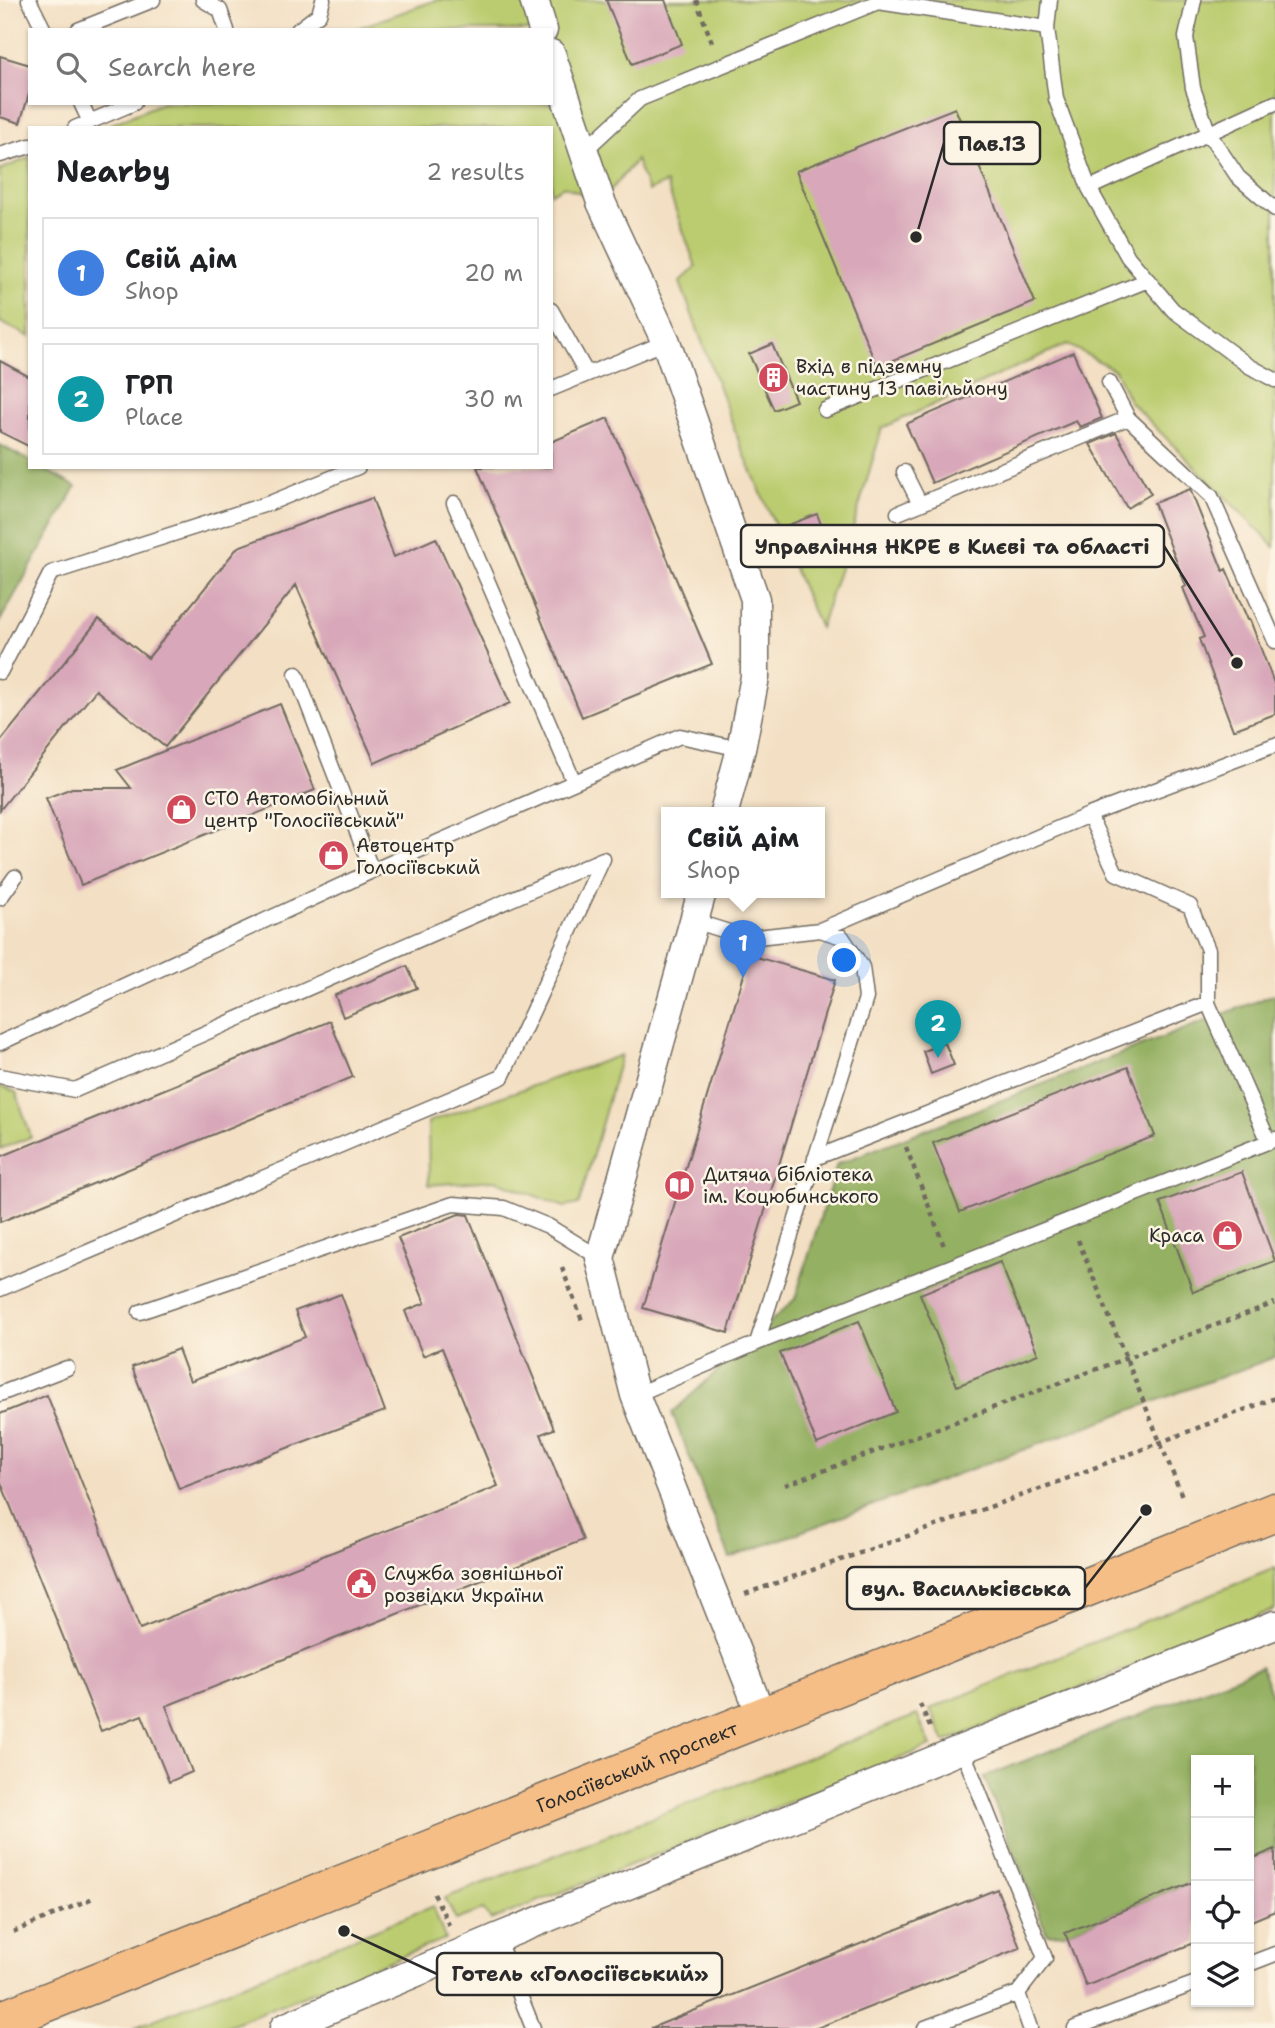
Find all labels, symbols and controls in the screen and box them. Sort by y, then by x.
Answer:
search box [28,28,553,105]
icon: search [52,48,90,86]
text: Search here [108,49,257,84]
callout: Пав.13 [944,122,1040,164]
text: Пав.13 [958,130,1026,158]
text: Nearby [56,151,171,192]
text: 2 results [426,157,525,187]
text: Свій дім [125,241,237,276]
text: 1 [76,258,86,288]
text: 20 m [464,258,523,288]
text: Shop [125,276,179,306]
place label: Вхід в підземну частину 13 павільйону [796,354,1008,401]
building icon: Вхід в підземну частину 13 павільйону [756,360,790,394]
text: ГРП [125,367,173,402]
text: 2 [73,384,89,414]
text: 30 m [464,384,523,414]
text: Place [125,402,184,432]
callout: Управління НКРЕ в Києві та області [741,525,1164,567]
text: Управління НКРЕ в Києві та області [754,533,1150,561]
place label: СТО Автомобільний центр "Голосіївський" [204,786,404,833]
shop icon: СТО Автомобільний центр "Голосіївський" [164,792,198,826]
popup [661,807,825,898]
text: Свій дім [687,820,799,855]
place label: Автоцентр Голосіївський [356,833,480,880]
shop icon: Автоцентр Голосіївський [316,839,350,873]
text: Shop [687,855,740,885]
pin: 1 [720,920,766,978]
your location [827,943,861,977]
pin: 2 [915,1000,961,1058]
place label: Дитяча бібліотека ім. Коцюбинського [703,1162,879,1209]
library icon: Дитяча бібліотека ім. Коцюбинського [663,1168,697,1202]
shop icon: Краса [1210,1218,1244,1252]
place label: Краса [1149,1223,1204,1248]
place label: Служба зовнішньої розвідки України [384,1561,563,1608]
public building icon: Служба зовнішньої розвідки України [344,1567,378,1601]
callout: вул. Васильківська [847,1567,1085,1609]
text: вул. Васильківська [861,1575,1071,1603]
street label: Голосіївський проспект [533,1716,742,1818]
map controls [1191,1755,1254,2007]
button: + [1191,1755,1254,1818]
button: − [1191,1818,1254,1881]
button: locate [1191,1881,1254,1944]
button: layers [1191,1944,1254,2007]
callout: Готель «Голосіївський» [437,1953,722,1995]
text: Готель «Голосіївський» [452,1960,708,1988]

